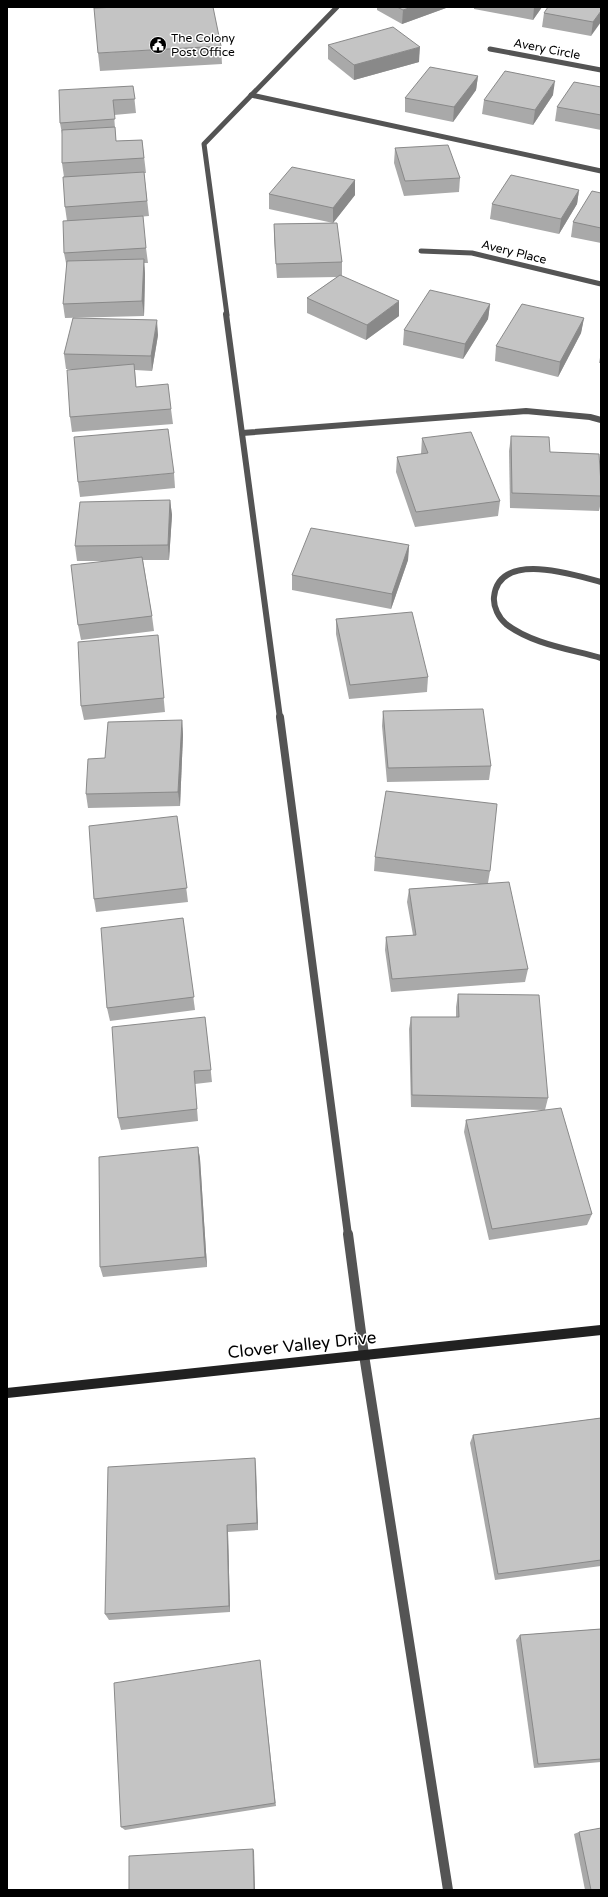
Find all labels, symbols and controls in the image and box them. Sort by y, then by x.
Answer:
place label: The Colony Post Office [171,31,235,59]
public building icon: The Colony Post Office [148,35,168,55]
street label: Avery Circle [512,36,582,62]
street label: Avery Place [480,237,548,267]
street label: Clover Valley Drive [227,1327,377,1363]

